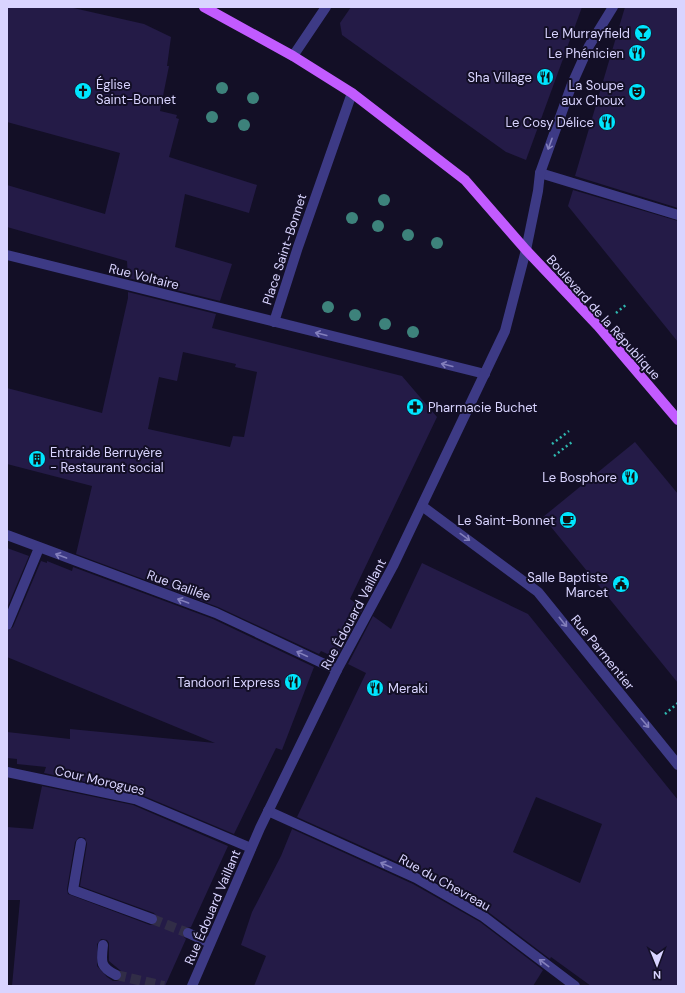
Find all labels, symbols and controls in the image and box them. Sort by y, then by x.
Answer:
bar icon: Le Murrayfield [633,23,653,43]
place label: Le Murrayfield [545,25,630,42]
restaurant icon: Le Phénicien [627,43,647,63]
place label: Le Phénicien [548,45,624,62]
restaurant icon: Sha Village [535,67,555,87]
place label: Sha Village [467,69,532,86]
place label: Église Saint-Bonnet [96,75,176,108]
place label: La Soupe aux Choux [561,77,625,109]
church icon: Église Saint-Bonnet [73,81,93,101]
theatre icon: La Soupe aux Choux [627,82,647,102]
restaurant icon: Le Cosy Délice [597,112,617,132]
place label: Le Cosy Délice [505,114,594,131]
one-way arrow [546,137,553,150]
street label: Place Saint-Bonnet [258,191,310,307]
street label: Boulevard de la République [543,251,664,383]
street label: Rue Voltaire [107,260,181,293]
one-way arrow [315,329,328,337]
one-way arrow [441,361,454,368]
pharmacy icon: Pharmacie Buchet [405,397,425,417]
place label: Pharmacie Buchet [428,399,537,416]
place label: Entraide Berruyère - Restaurant social [50,444,164,476]
building icon: Entraide Berruyère - Restaurant social [27,449,47,469]
restaurant icon: Le Bosphore [620,467,640,487]
place label: Le Bosphore [542,469,617,486]
cafe icon: Le Saint-Bonnet [558,510,578,530]
place label: Le Saint-Bonnet [458,512,555,529]
one-way arrow [460,533,471,541]
one-way arrow [55,551,67,559]
street label: Rue Édouard Vaillant [316,555,390,673]
street label: Rue Galilée [145,566,213,605]
place label: Salle Baptiste Marcet [527,569,608,601]
public building icon: Salle Baptiste Marcet [611,574,631,594]
one-way arrow [177,596,189,604]
street label: Rue Parmentier [567,611,638,694]
one-way arrow [558,617,567,628]
one-way arrow [296,650,308,657]
restaurant icon: Tandoori Express [283,672,303,692]
place label: Tandoori Express [177,674,280,691]
restaurant icon: Meraki [365,678,385,698]
place label: Meraki [388,680,428,697]
one-way arrow [640,718,649,728]
street label: Cour Morogues [53,762,147,799]
street label: Rue Édouard Vaillant [180,847,244,967]
street label: Rue du Chevreau [396,850,494,915]
one-way arrow [381,861,393,868]
north arrow [637,945,677,985]
one-way arrow [538,959,549,967]
text: N [653,968,661,982]

